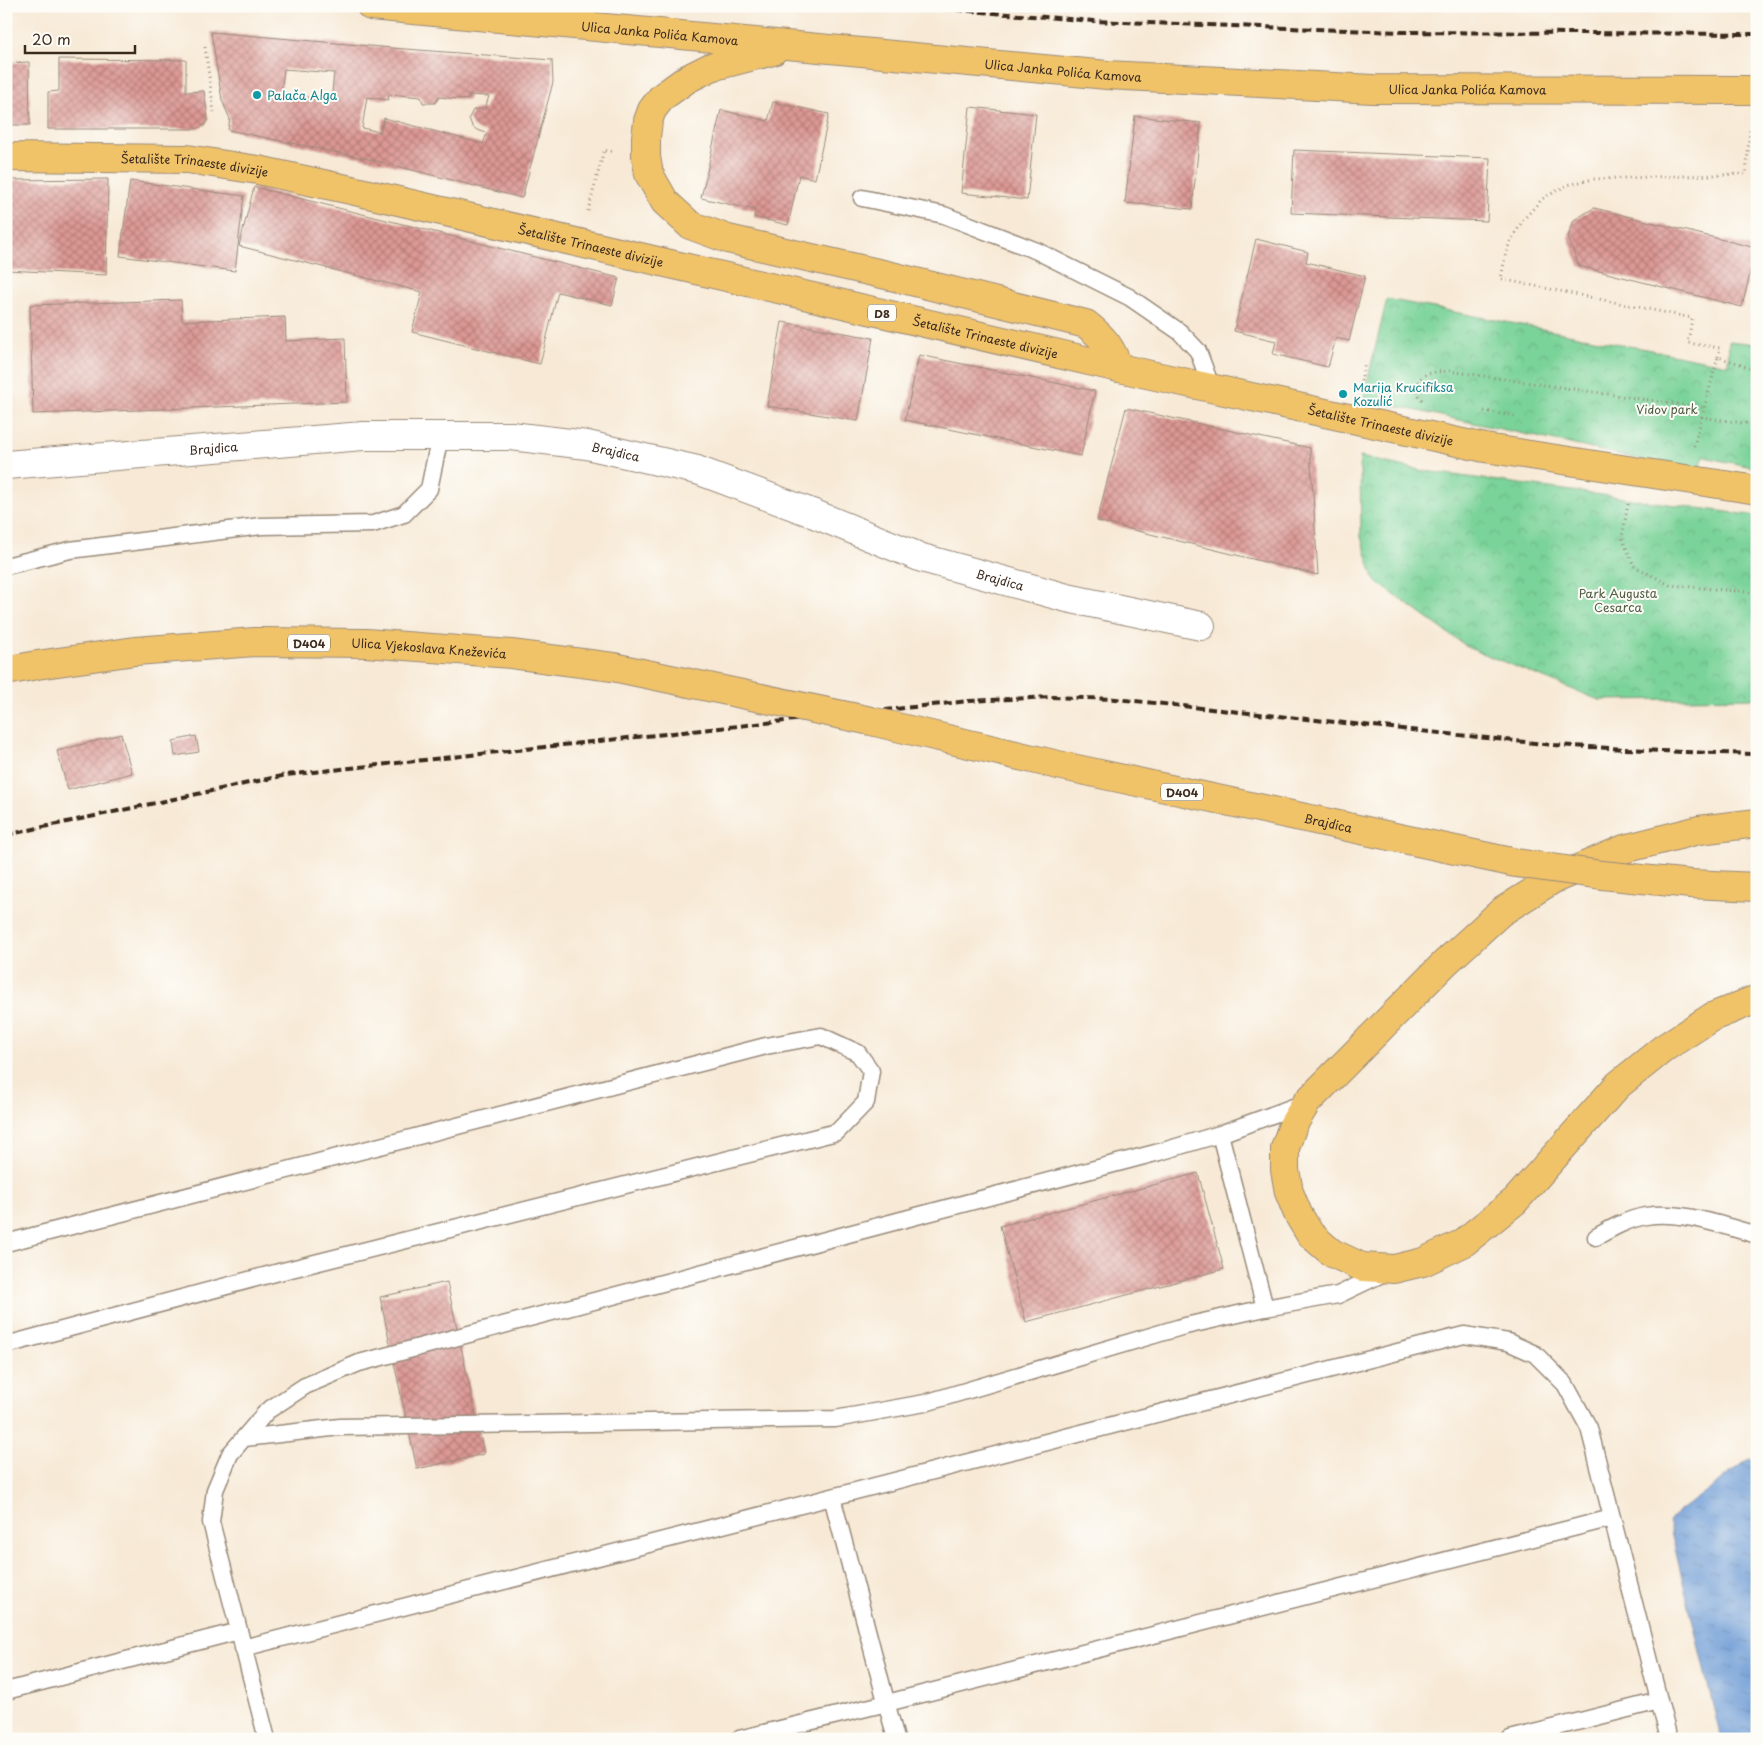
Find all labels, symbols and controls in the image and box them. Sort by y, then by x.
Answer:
street label: Ulica Janka Polića Kamova [580,17,740,49]
scale bar [25,22,135,54]
text: 20 m [32,27,71,50]
street label: Ulica Janka Polića Kamova [984,55,1143,86]
street label: Ulica Janka Polića Kamova [1388,80,1547,98]
place label: Palača Alga [267,86,338,104]
marker: Palača Alga [251,89,263,101]
street label: Šetalište Trinaeste divizije [120,149,270,181]
street label: Šetalište Trinaeste divizije [516,220,665,271]
road number: D8 [868,304,896,322]
street label: Šetalište Trinaeste divizije [911,311,1060,363]
place label: Marija Krucifiksa Kozulić [1353,378,1454,410]
marker: Marija Krucifiksa Kozulić [1337,388,1349,400]
street label: Šetalište Trinaeste divizije [1306,400,1455,450]
park label: Vidov park [1636,400,1698,418]
street label: Brajdica [188,437,239,459]
street label: Brajdica [590,437,642,466]
street label: Brajdica [974,564,1026,595]
park label: Park Augusta Cesarca [1579,584,1658,616]
road number: D404 [288,634,330,651]
street label: Ulica Vjekoslava Kneževića [351,634,508,663]
road number: D404 [1161,784,1203,800]
street label: Brajdica [1302,809,1354,837]

